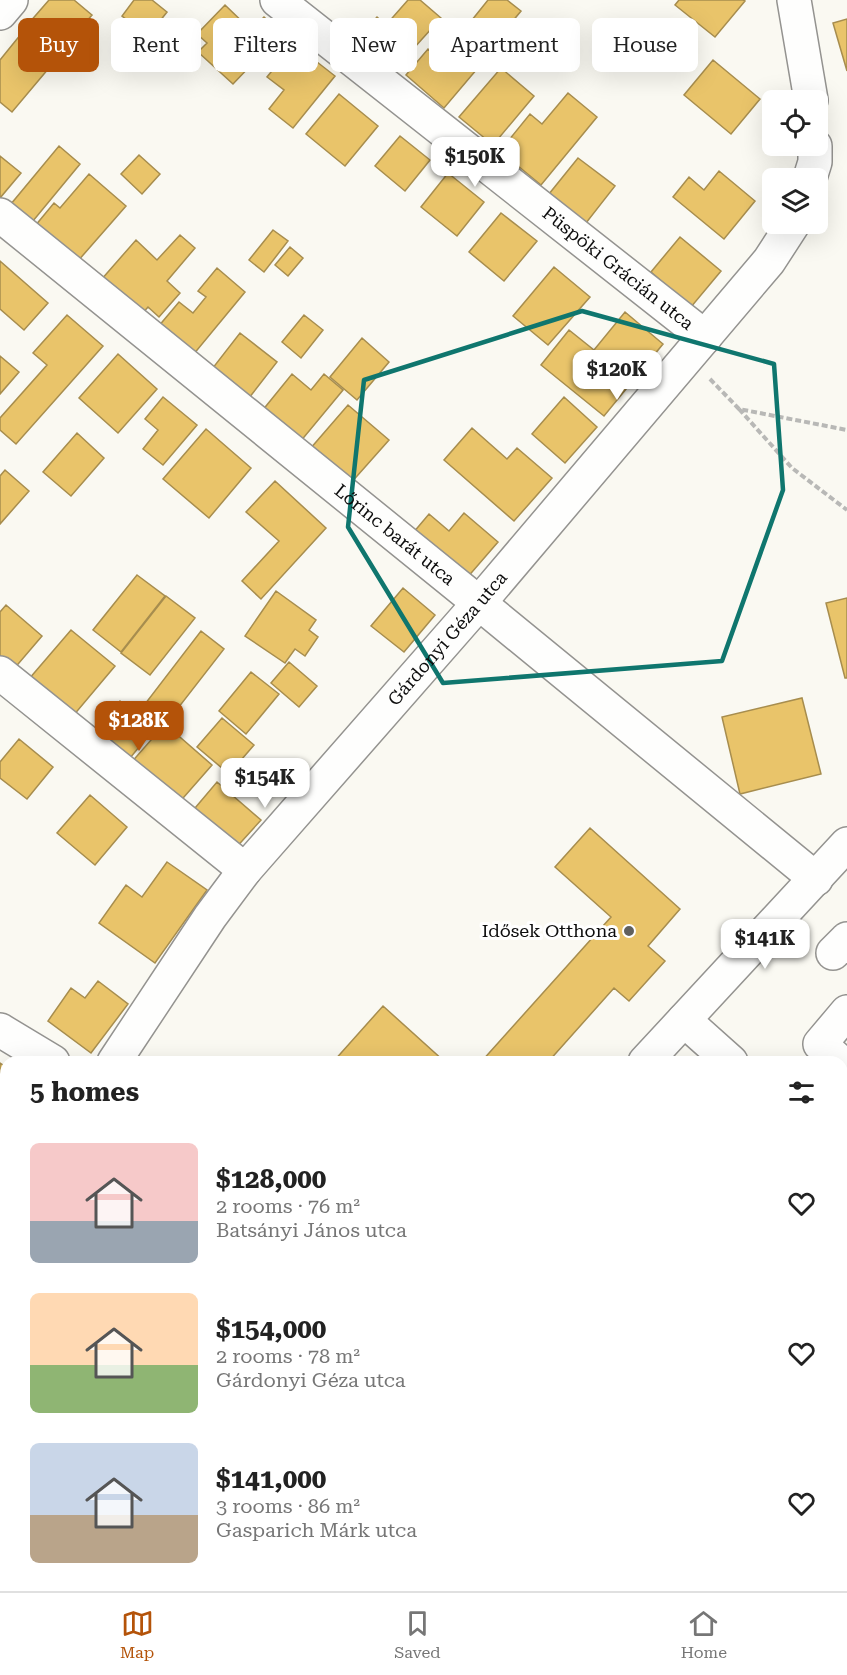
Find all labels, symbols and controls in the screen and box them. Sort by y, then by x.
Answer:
chip: Buy [18,18,99,72]
chip: Rent [111,18,201,72]
chip: Filters [213,18,318,72]
chip: New [330,18,417,72]
chip: Apartment [429,18,580,72]
chip: House [592,18,698,72]
map controls [762,90,828,234]
button: locate [762,90,828,156]
pin: $150K [433,137,517,188]
text: $150K [445,144,505,168]
button: layers [762,168,828,234]
street label: Püspöki Grácián utca [539,202,698,334]
pin: $120K [575,350,659,401]
text: $120K [587,357,647,381]
street label: Lőrinc barát utca [331,479,460,589]
street label: Gárdonyi Géza utca [383,567,511,710]
pin: $128K [97,701,181,752]
text: $128K [109,708,169,732]
pin: $154K [223,758,307,809]
text: $154K [235,765,295,789]
pin: $141K [723,919,807,970]
place label: Idősek Otthona [482,920,617,941]
marker: Idősek Otthona [622,924,636,938]
text: $141K [735,926,795,950]
icon: filters [785,1076,818,1109]
text: 5 homes [30,1077,139,1107]
text: $128,000 [216,1164,326,1194]
icon: home [78,1167,150,1239]
icon: heart [785,1187,818,1220]
text: 2 rooms · 76 m² [216,1194,360,1218]
text: Batsányi János utca [216,1218,407,1242]
text: $154,000 [216,1314,326,1344]
icon: home [78,1317,150,1389]
icon: heart [785,1337,818,1370]
text: 2 rooms · 78 m² [216,1344,360,1368]
text: Gárdonyi Géza utca [216,1368,406,1392]
text: $141,000 [216,1464,326,1494]
icon: home [78,1467,150,1539]
icon: heart [785,1487,818,1520]
text: 3 rooms · 86 m² [216,1494,360,1518]
text: Gasparich Márk utca [216,1518,417,1542]
tab: Map [120,1607,154,1662]
tab: Saved [394,1607,441,1662]
tab: Home [681,1607,727,1662]

